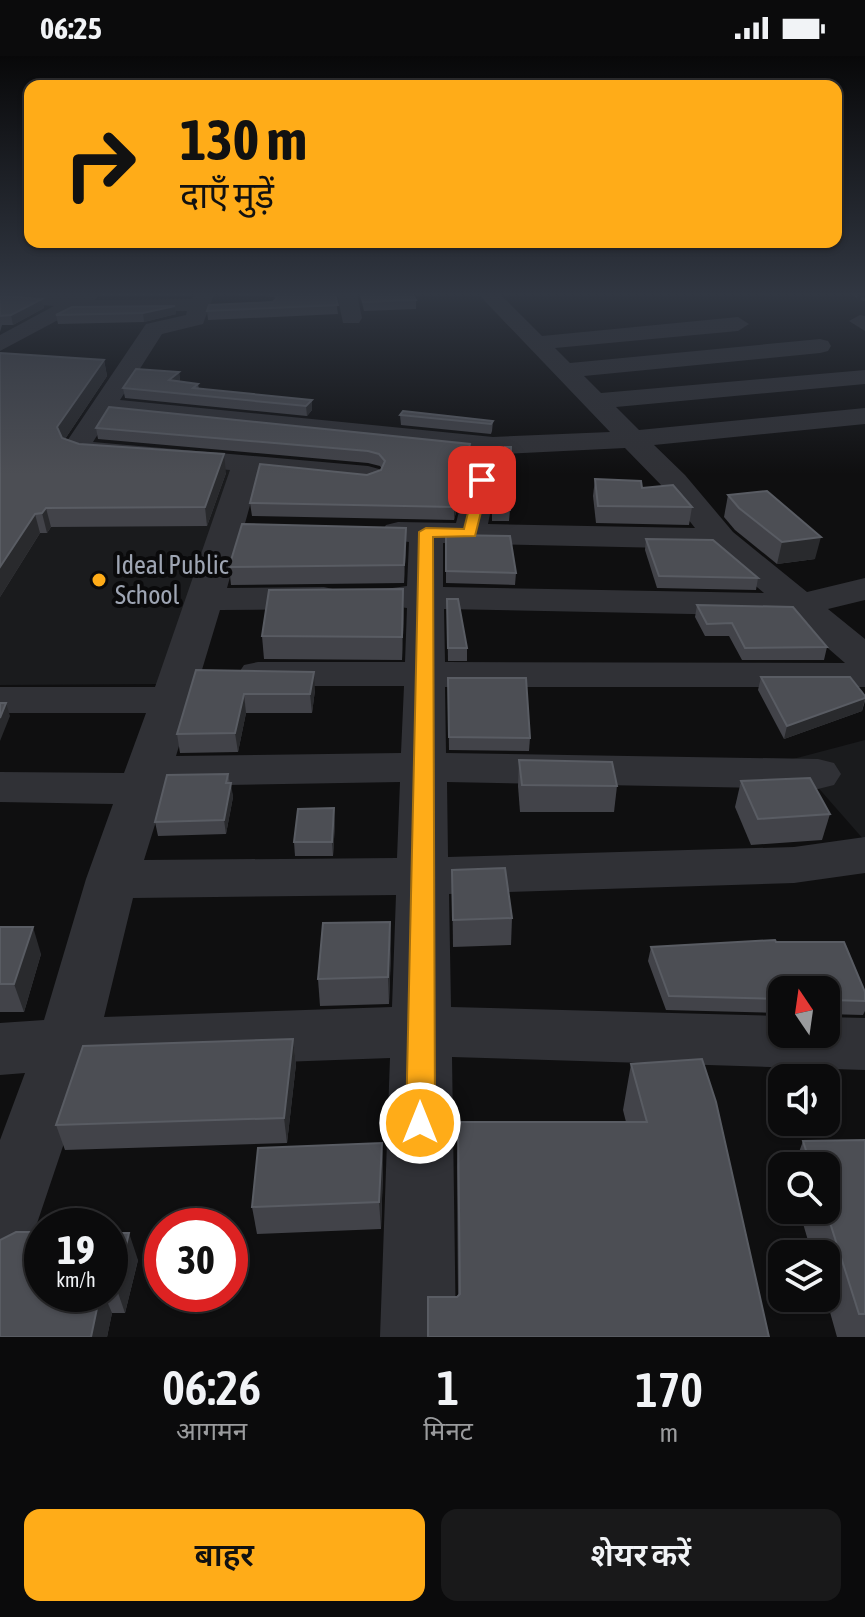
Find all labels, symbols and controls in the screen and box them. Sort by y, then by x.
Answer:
text: 06:25 [40,11,102,45]
text: 130 m [180,108,307,172]
icon: right [48,112,152,216]
text: दाएँ मुड़ें [180,174,274,216]
pin [448,446,516,514]
icon: arrive [460,458,504,502]
place label: Ideal Public School [115,550,229,610]
marker: Ideal Public School [90,571,108,589]
north arrow [768,976,840,1048]
map controls [768,976,840,1312]
button: sound [768,1064,840,1136]
position arrow [378,1081,462,1165]
button: search [768,1152,840,1224]
speed limit sign: 30 [144,1208,248,1312]
text: 19 [57,1227,95,1272]
button: layers [768,1240,840,1312]
text: km/h [56,1268,96,1291]
text: 06:26 [162,1360,261,1415]
text: 1 [437,1360,459,1415]
text: 170 [635,1362,703,1417]
text: आगमन [176,1416,247,1446]
text: मिनट [423,1416,473,1446]
text: m [660,1418,678,1448]
button: बाहर [24,1509,425,1601]
button: शेयर करें [441,1509,841,1601]

